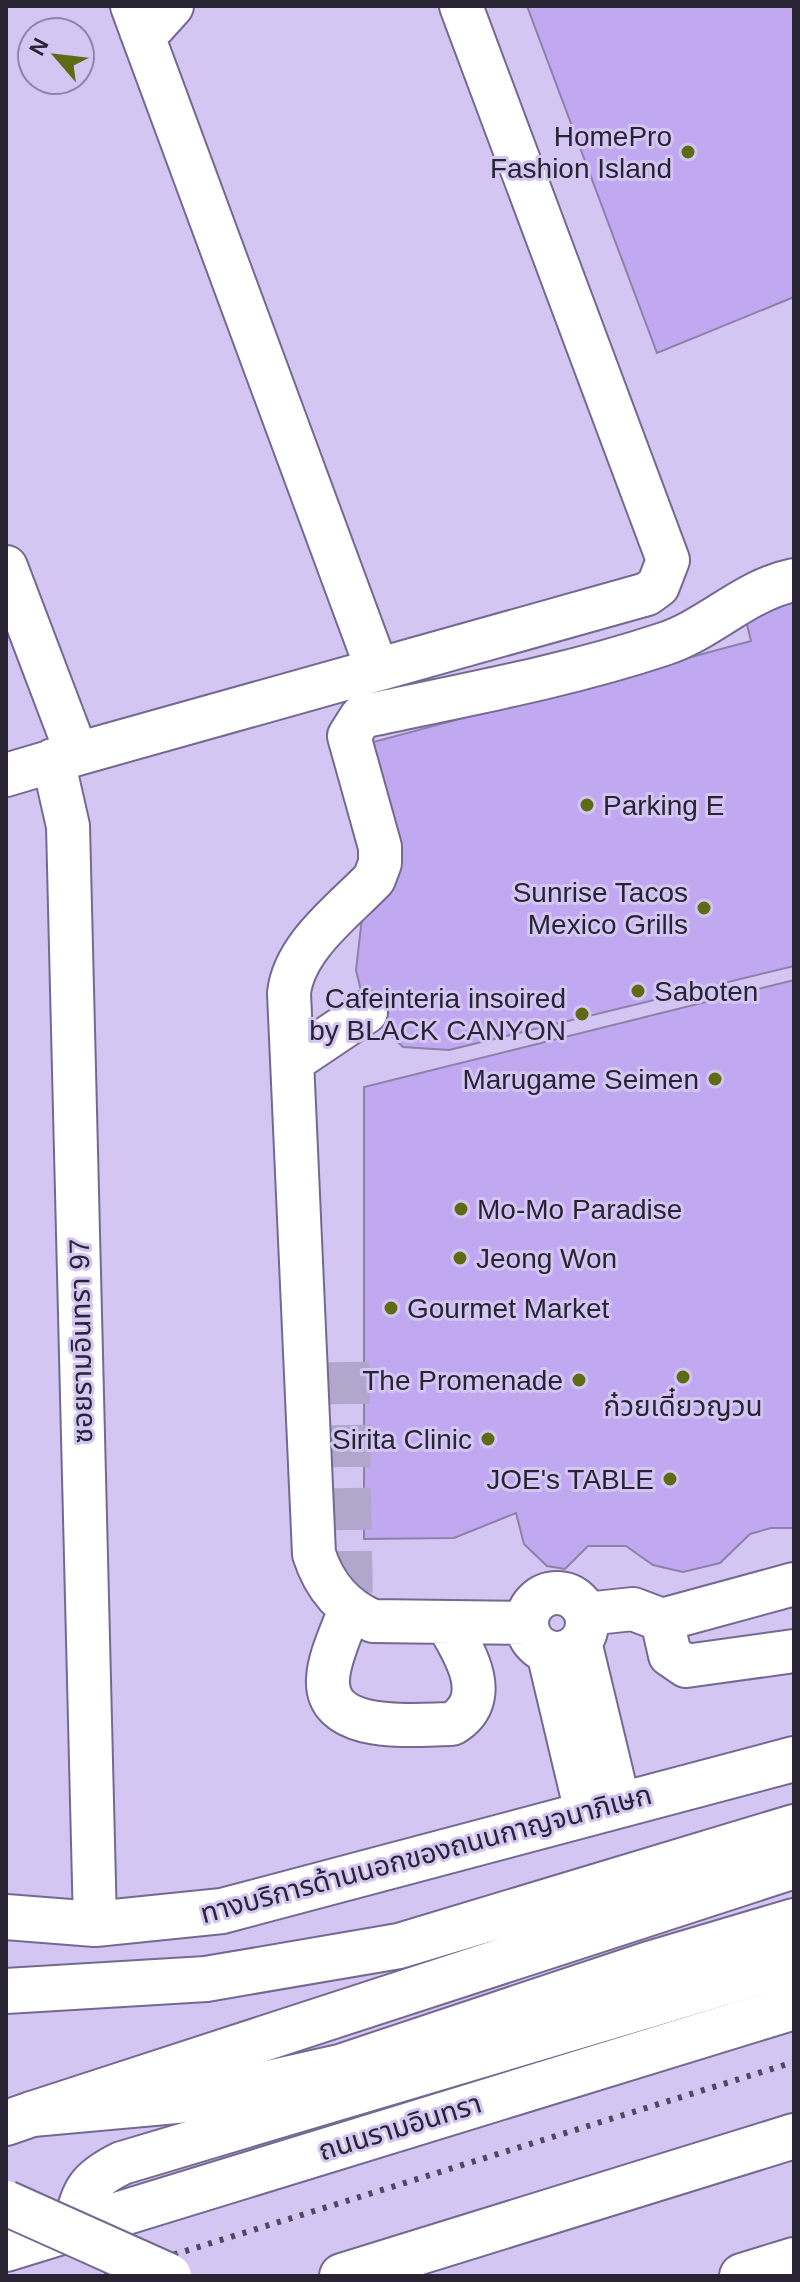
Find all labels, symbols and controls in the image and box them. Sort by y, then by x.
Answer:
north arrow [16,16,96,96]
text: N [24,34,54,60]
place label: HomePro Fashion Island [490,121,672,184]
marker: HomePro Fashion Island [679,143,697,161]
place label: Parking E [603,790,724,821]
marker: Parking E [578,796,596,814]
place label: Sunrise Tacos Mexico Grills [513,877,688,940]
marker: Sunrise Tacos Mexico Grills [695,899,713,917]
place label: Saboten [654,976,758,1007]
marker: Saboten [629,982,647,1000]
place label: Cafeinteria insoired by BLACK CANYON [309,983,566,1046]
marker: Cafeinteria insoired by BLACK CANYON [573,1005,591,1023]
place label: Marugame Seimen [462,1064,699,1095]
marker: Marugame Seimen [706,1070,724,1088]
place label: Mo-Mo Paradise [477,1194,682,1225]
marker: Mo-Mo Paradise [452,1200,470,1218]
street label: ซอยรามอินทรา 97 [64,1238,98,1444]
place label: Jeong Won [476,1243,617,1274]
marker: Jeong Won [451,1249,469,1267]
place label: Gourmet Market [407,1293,609,1324]
marker: Gourmet Market [382,1299,400,1317]
place label: The Promenade [362,1365,563,1396]
marker: ก๋วยเดี๋ยวญวน [674,1368,692,1386]
marker: The Promenade [570,1371,588,1389]
place label: ก๋วยเดี๋ยวญวน [603,1387,763,1422]
place label: Sirita Clinic [332,1424,472,1455]
marker: Sirita Clinic [479,1430,497,1448]
place label: JOE's TABLE [486,1464,654,1495]
marker: JOE's TABLE [661,1470,679,1488]
street label: ทางบริการด้านนอกของถนนกาญจนาภิเษก [197,1779,655,1929]
street label: ถนนรามอินทรา [315,2088,485,2166]

